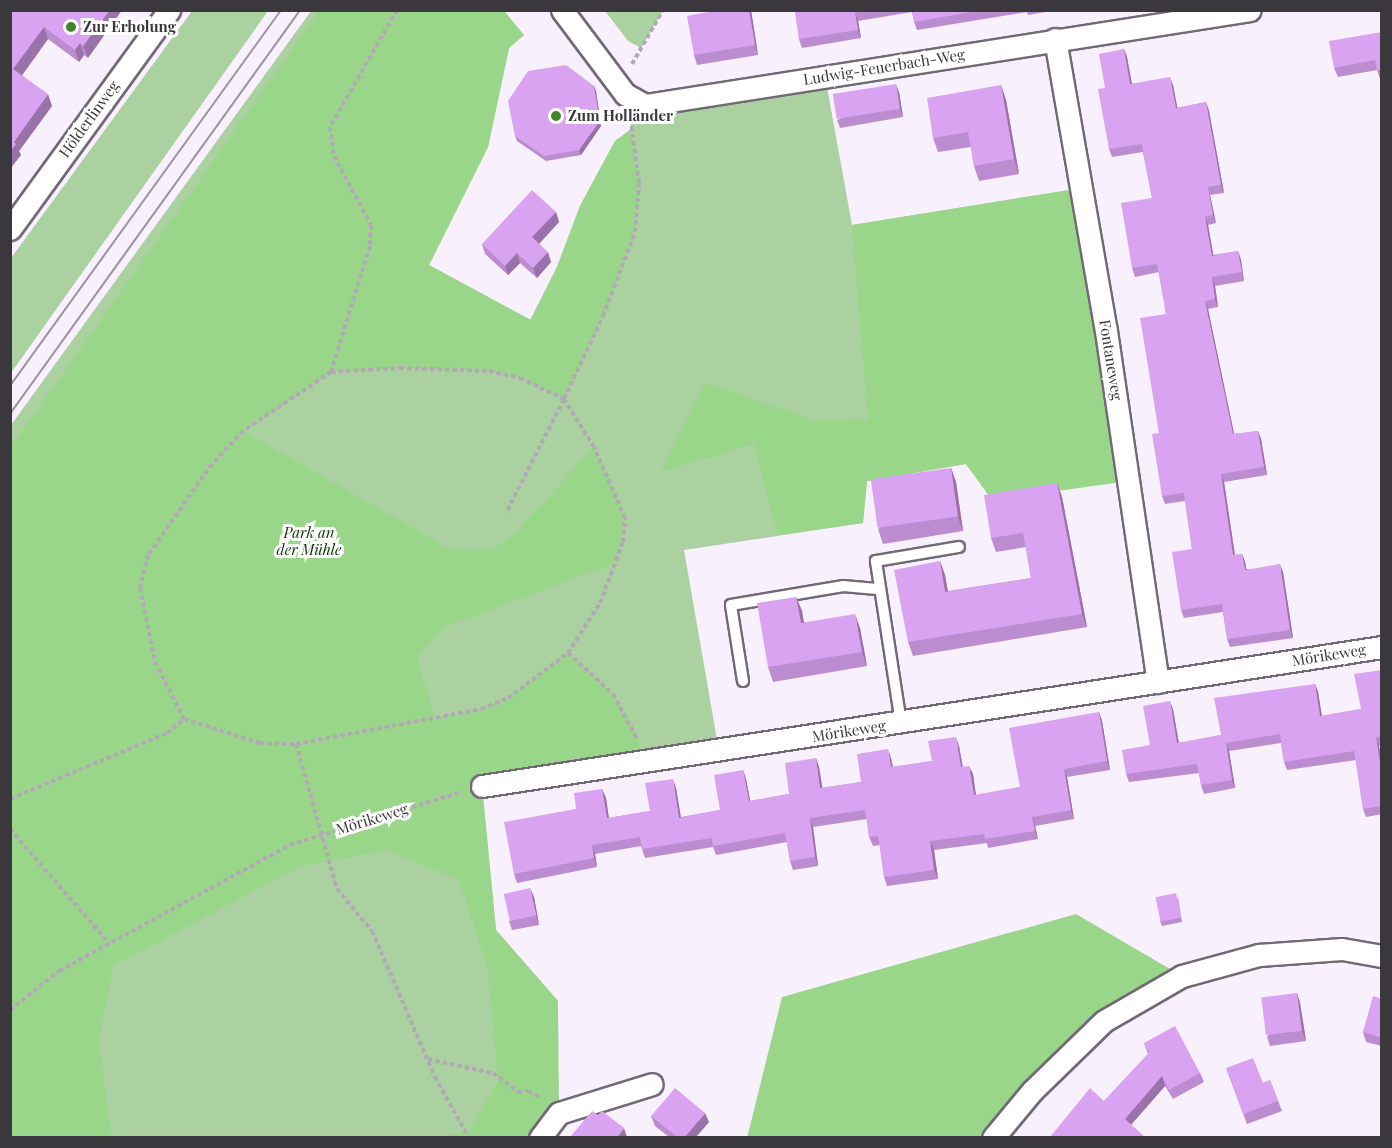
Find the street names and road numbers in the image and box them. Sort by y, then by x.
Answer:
street label: Ludwig-Feuerbach-Weg [802,45,966,89]
street label: Hölderlinweg [55,77,123,161]
street label: Fontaneweg [1096,318,1126,402]
street label: Mörikeweg [1291,640,1367,670]
street label: Mörikeweg [811,716,887,746]
street label: Mörikeweg [334,800,410,838]

